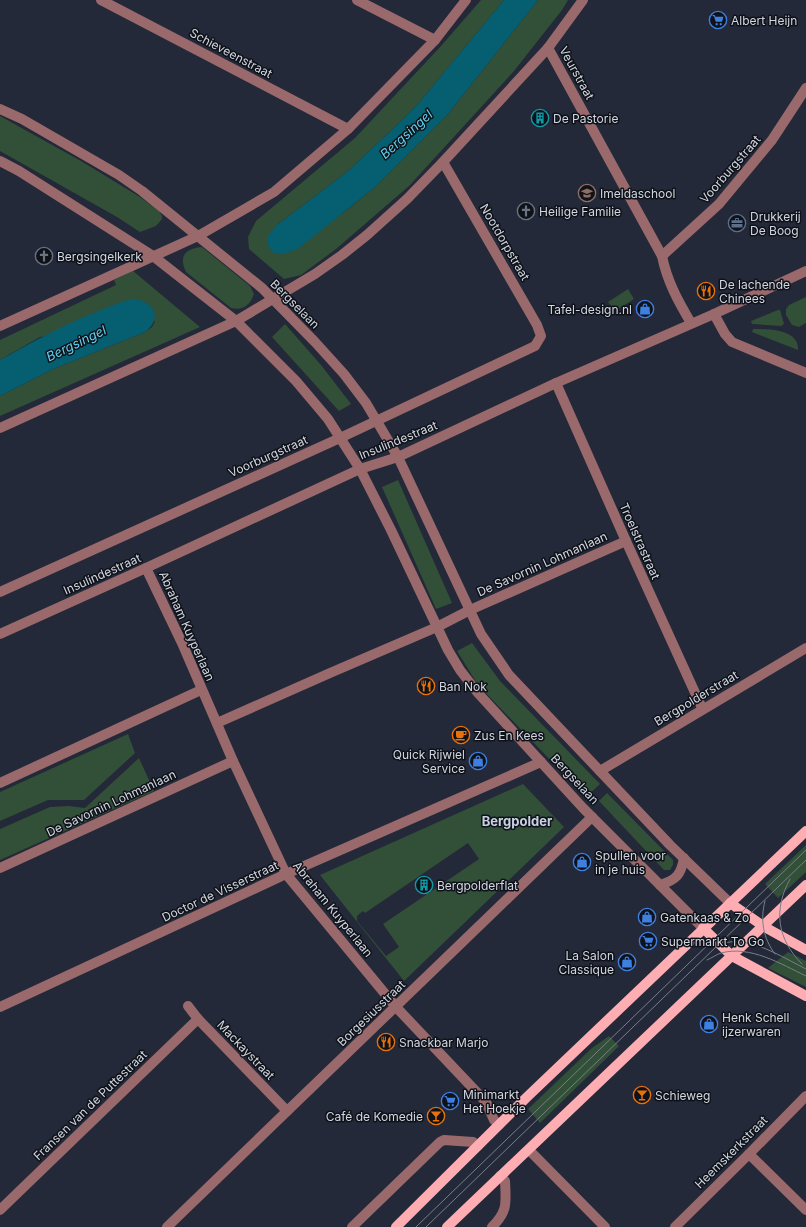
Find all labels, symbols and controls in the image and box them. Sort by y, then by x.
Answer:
supermarket icon: Albert Heijn [708,10,728,30]
place label: Albert Heijn [731,13,797,28]
street label: Schieveenstraat [187,25,275,81]
street label: Veurstraat [556,44,598,102]
water label: Bergsingel [377,106,436,162]
building icon: De Pastorie [530,108,550,128]
place label: De Pastorie [553,111,618,126]
street label: Voorburgstraat [696,132,764,206]
school or university icon: Imeldaschool [577,183,597,203]
place label: Imeldaschool [600,186,675,201]
street label: Nootdorpstraat [477,201,533,283]
church icon: Heilige Familie [516,201,536,221]
place label: Heilige Familie [539,204,621,219]
place label: Drukkerij De Boog [750,209,801,238]
office icon: Drukkerij De Boog [727,213,747,233]
church icon: Bergsingelkerk [34,246,54,266]
place label: Bergsingelkerk [57,249,142,264]
street label: Bergselaan [267,276,323,332]
place label: De lachende Chinees [719,277,790,306]
restaurant icon: De lachende Chinees [696,281,716,301]
shop icon: Tafel-design.nl [635,299,655,319]
place label: Tafel-design.nl [547,302,632,317]
water label: Bergsingel [43,321,109,364]
street label: Insulindestraat [357,417,439,463]
street label: Voorburgstraat [226,432,310,480]
street label: Troelstrastraat [616,500,664,582]
street label: De Savornin Lohmanlaan [475,528,609,600]
street label: Insulindestraat [61,550,143,598]
street label: Abraham Kuyperlaan [156,569,218,683]
street label: Bergpolderstraat [651,667,741,729]
restaurant icon: Ban Nok [416,676,436,696]
place label: Ban Nok [439,679,487,694]
cafe icon: Zus En Kees [451,725,471,745]
place label: Zus En Kees [474,728,544,743]
place label: Quick Rijwiel Service [393,747,465,776]
shop icon: Quick Rijwiel Service [468,751,488,771]
street label: Bergselaan [548,751,602,807]
street label: De Savornin Lohmanlaan [44,766,178,840]
district label: Bergpolder [482,813,553,829]
place label: Spullen voor in je huis [595,848,666,877]
shop icon: Spullen voor in je huis [572,852,592,872]
street label: Doctor de Visserstraat [159,857,281,925]
street label: Abraham Kuyperlaan [290,858,376,960]
building icon: Bergpolderflat [414,875,434,895]
place label: Bergpolderflat [437,878,518,893]
shop icon: Gatenkaas & Zo [637,907,657,927]
place label: Gatenkaas & Zo [660,910,749,925]
supermarket icon: Supermarkt To Go [638,931,658,951]
place label: Supermarkt To Go [661,934,764,949]
place label: La Salon Classique [559,948,614,977]
shop icon: La Salon Classique [617,952,637,972]
street label: Borgesiusstraat [334,977,408,1049]
place label: Henk Schell ijzerwaren [722,1010,789,1039]
shop icon: Henk Schell ijzerwaren [699,1014,719,1034]
street label: Mackaystraat [214,1017,278,1083]
restaurant icon: Snackbar Marjo [376,1032,396,1052]
place label: Snackbar Marjo [399,1035,488,1050]
street label: Fransen van de Puttestraat [30,1047,150,1163]
bar icon: Schieweg [632,1085,652,1105]
place label: Minimarkt Het Hoekje [463,1087,526,1116]
place label: Schieweg [655,1088,710,1103]
supermarket icon: Minimarkt Het Hoekje [440,1091,460,1111]
bar icon: Café de Komedie [426,1106,446,1126]
place label: Café de Komedie [326,1109,423,1124]
street label: Heemskerkstraat [692,1113,770,1191]

